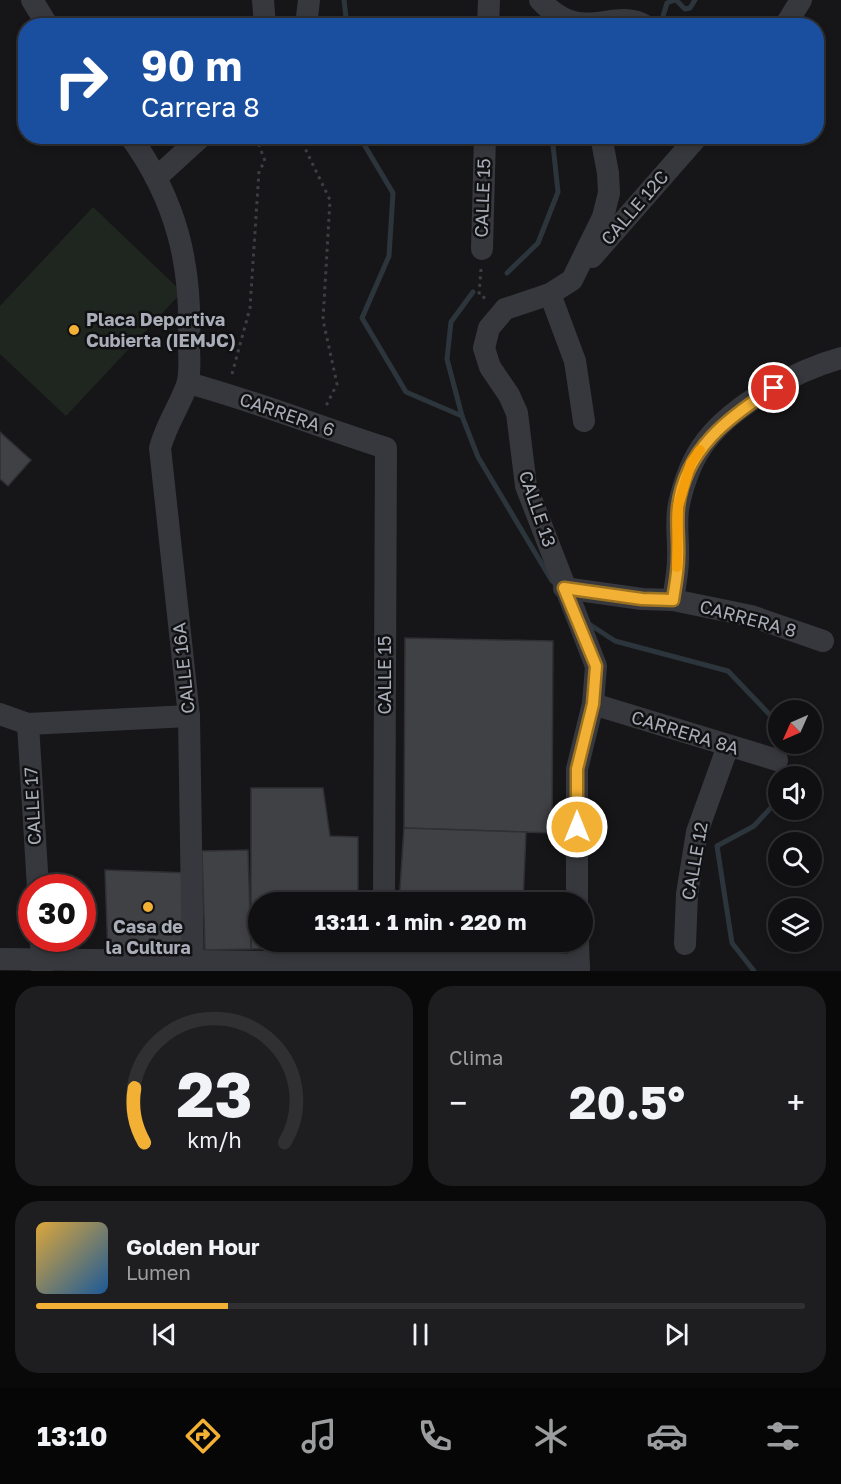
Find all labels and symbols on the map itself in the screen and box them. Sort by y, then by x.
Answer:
street label: CALLE 15 [470,158,494,238]
street label: CALLE 12C [596,166,673,249]
place label: Placa Deportiva Cubierta (IEMJC) [86,308,236,351]
marker: Placa Deportiva Cubierta (IEMJC) [67,323,81,337]
pin [748,362,799,413]
street label: CARRERA 6 [237,388,338,441]
street label: CALLE 13 [515,468,561,550]
street label: CARRERA 8 [698,595,799,641]
street label: CALLE 16A [167,621,199,715]
street label: CALLE 15 [373,635,395,715]
north arrow [768,700,822,754]
street label: CARRERA 8A [629,705,742,759]
street label: CALLE 17 [19,766,45,846]
position arrow [545,795,609,859]
street label: CALLE 12 [676,820,712,902]
speed limit sign: 30 [18,874,96,952]
marker: Casa de la Cultura [141,900,155,914]
place label: Casa de la Cultura [105,915,191,958]

